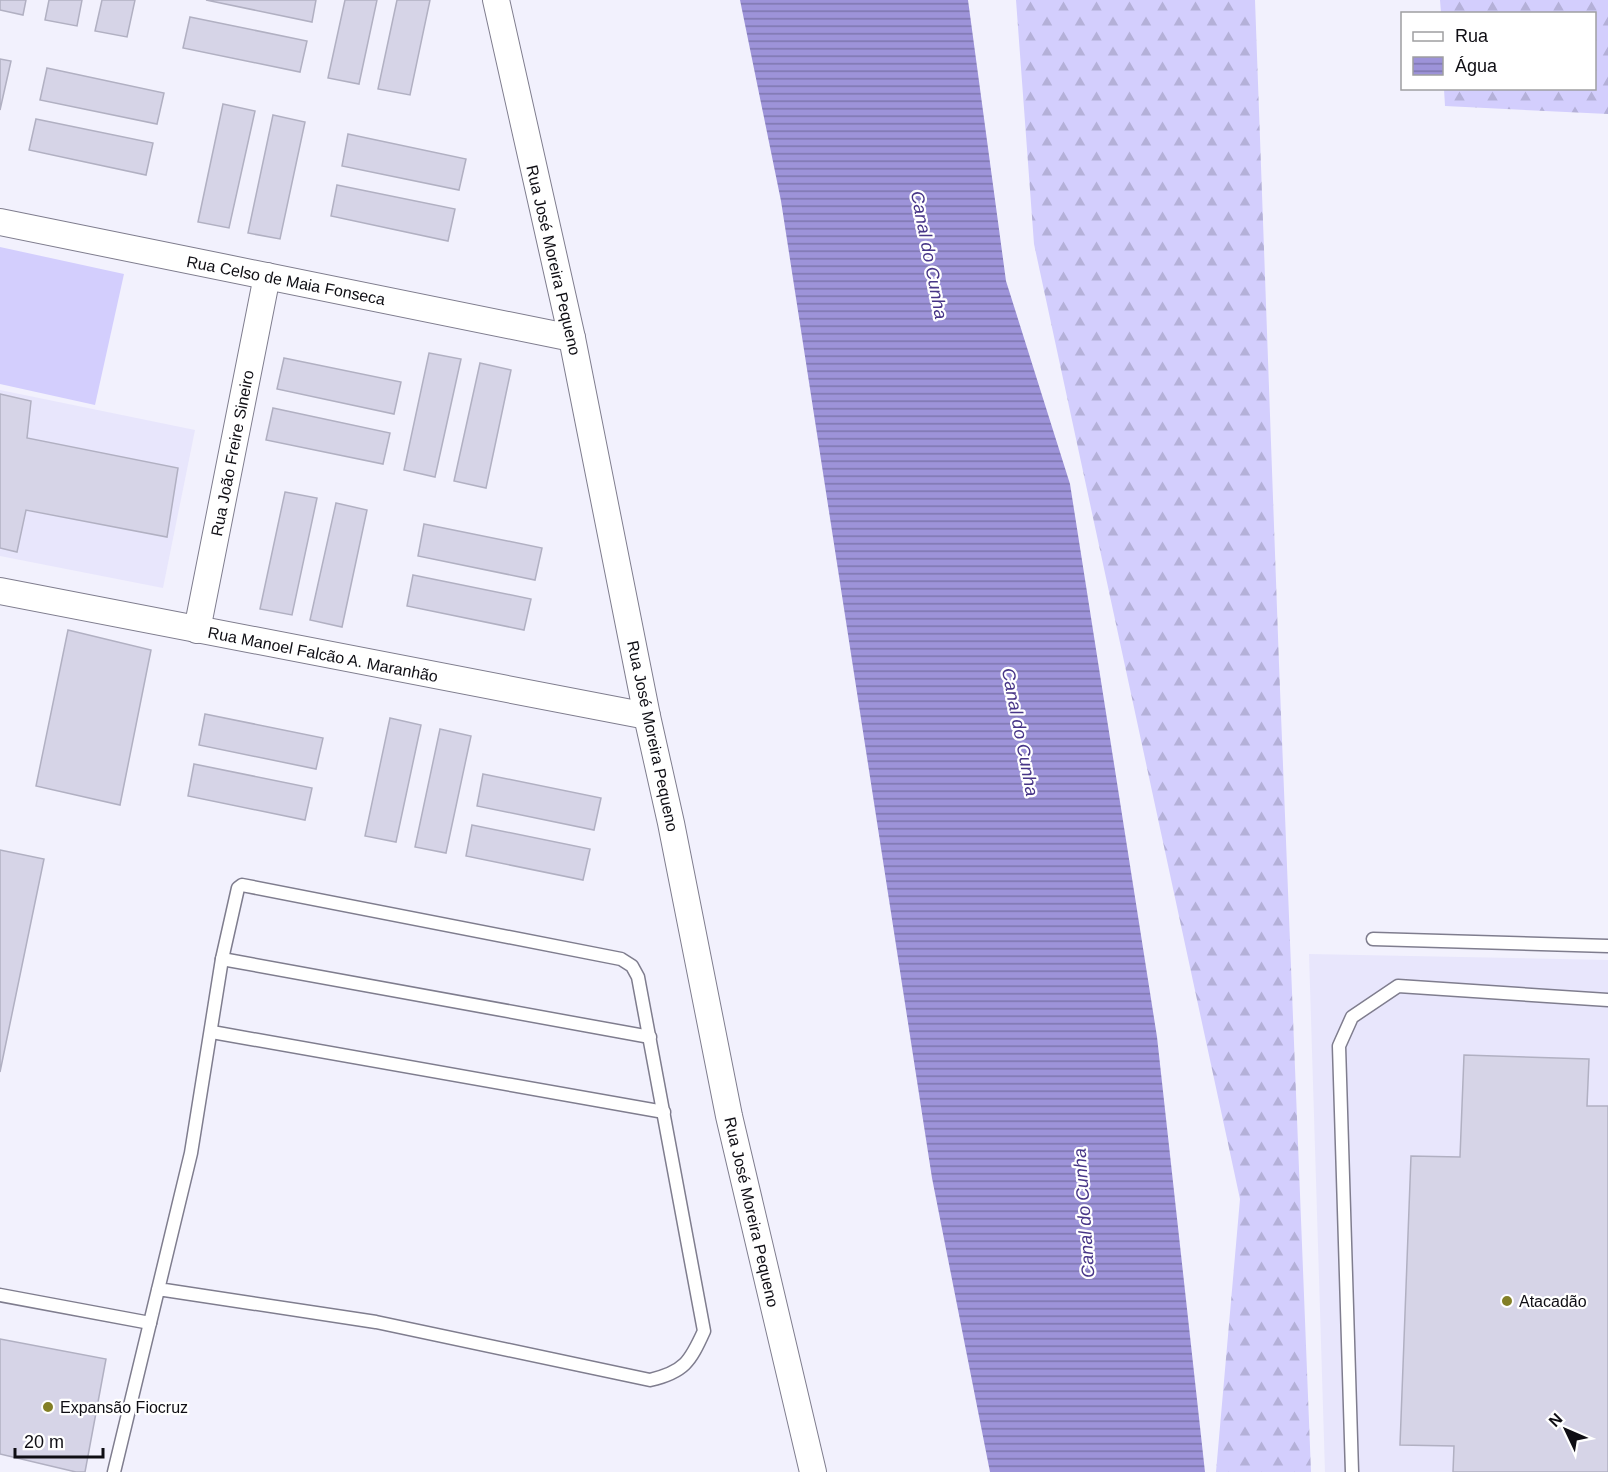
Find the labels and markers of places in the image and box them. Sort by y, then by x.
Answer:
place label: Atacadão [1519,1293,1587,1310]
marker: Atacadão [1500,1294,1514,1308]
place label: Expansão Fiocruz [60,1399,188,1416]
marker: Expansão Fiocruz [41,1400,55,1414]

